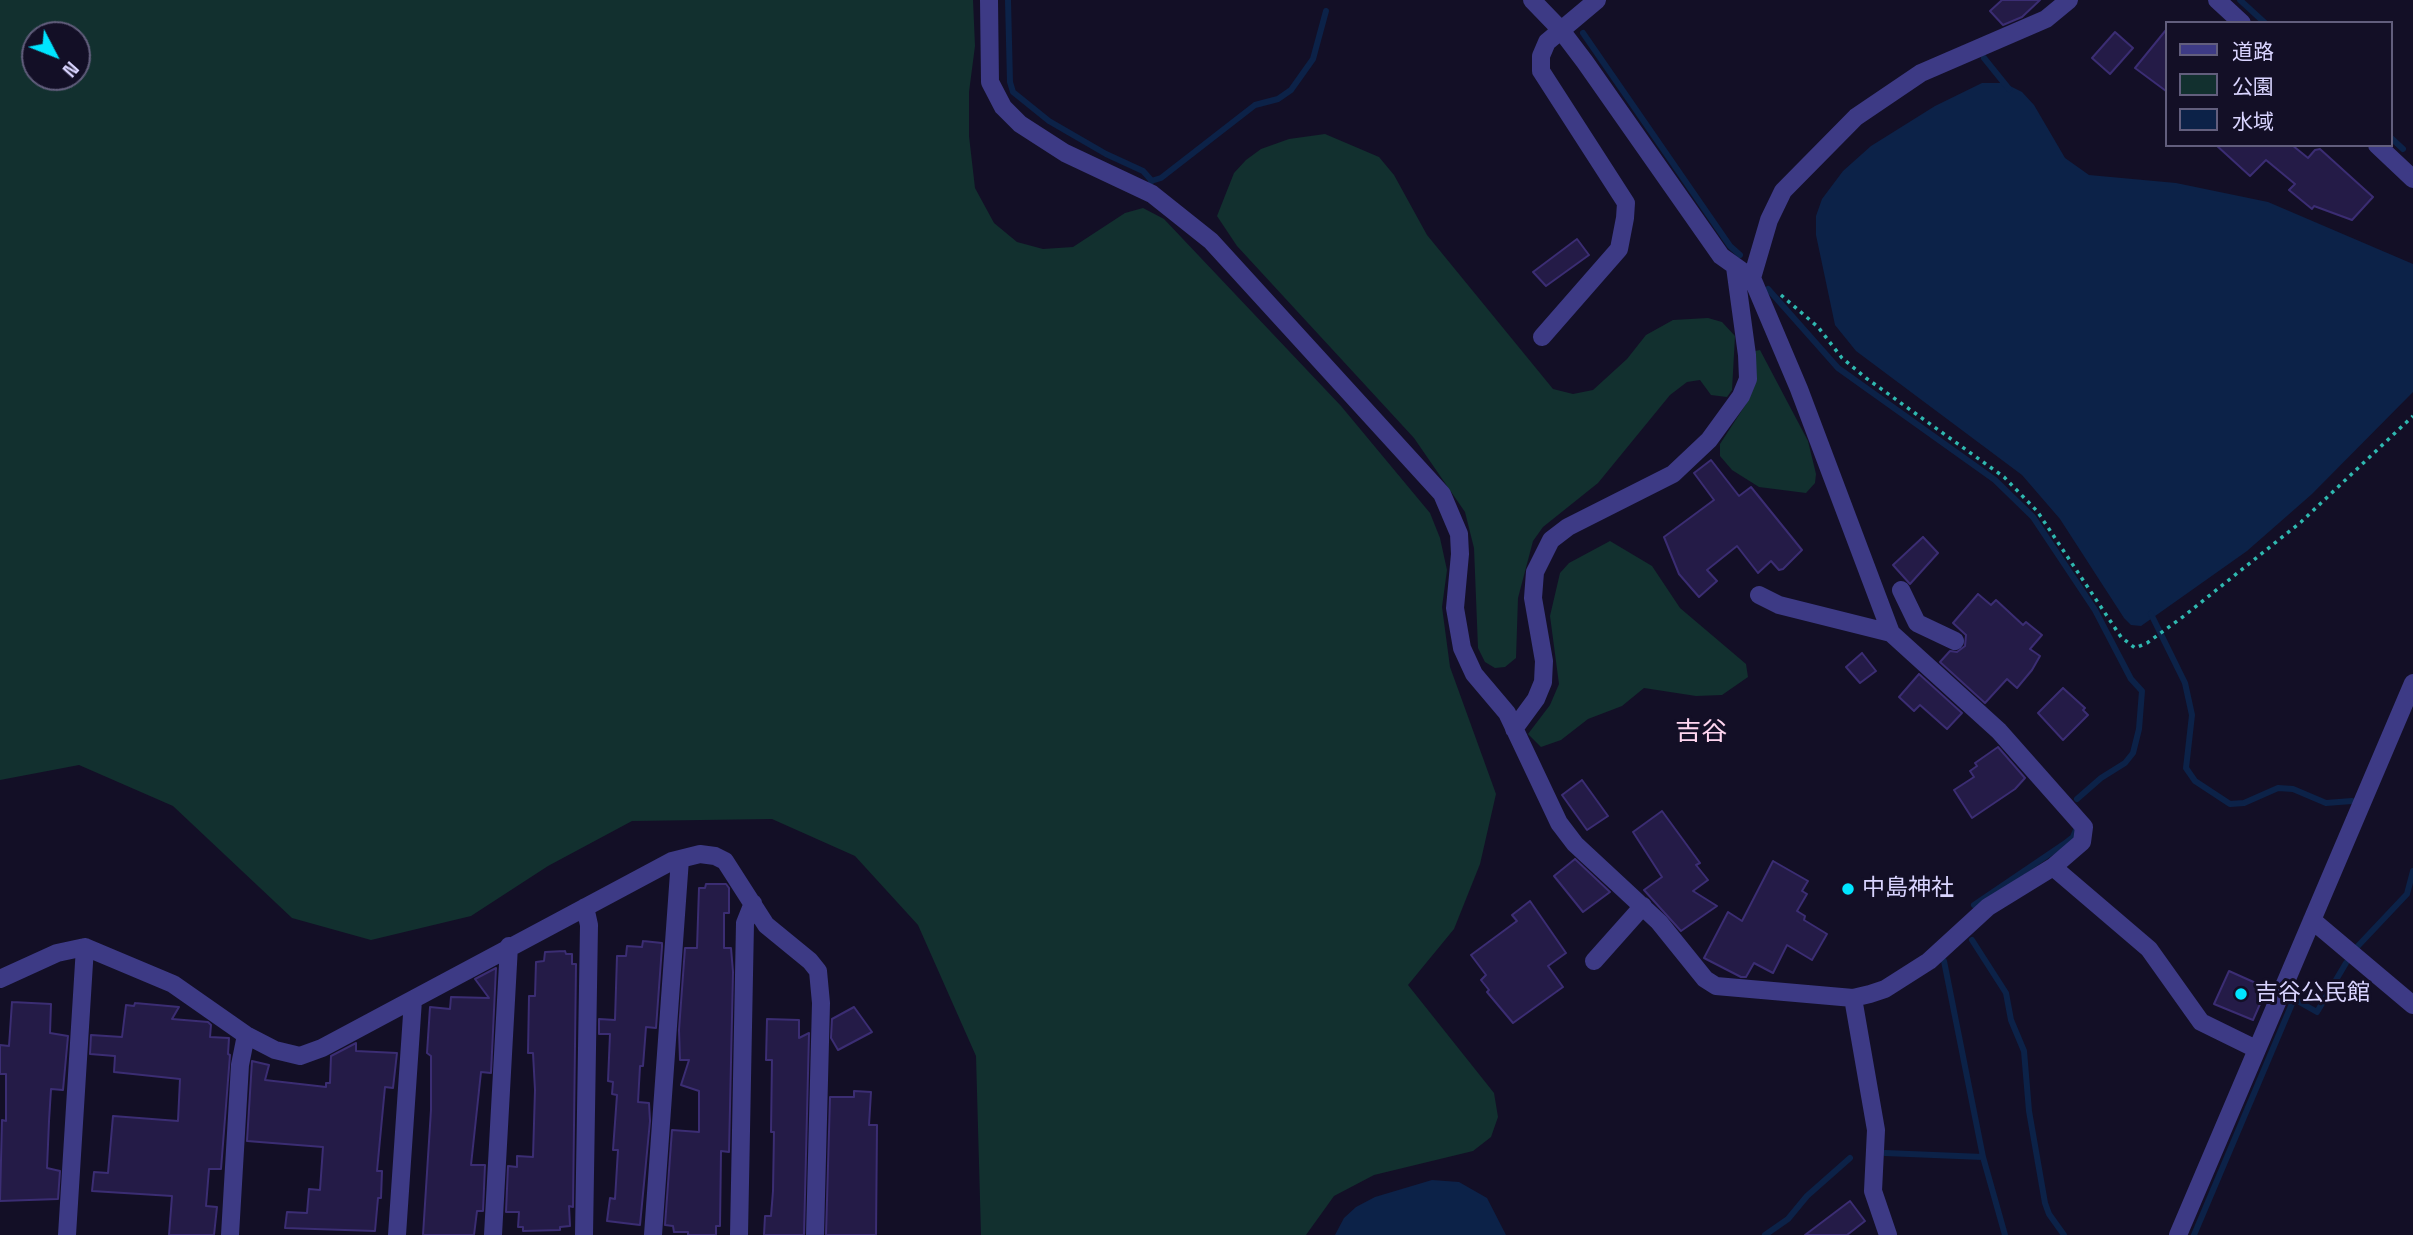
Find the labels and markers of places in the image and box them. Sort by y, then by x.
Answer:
place label: 中島神社 [1862,875,1954,903]
marker: 中島神社 [1840,881,1856,897]
place label: 吉谷公民館 [2255,980,2370,1008]
marker: 吉谷公民館 [2233,986,2249,1002]

